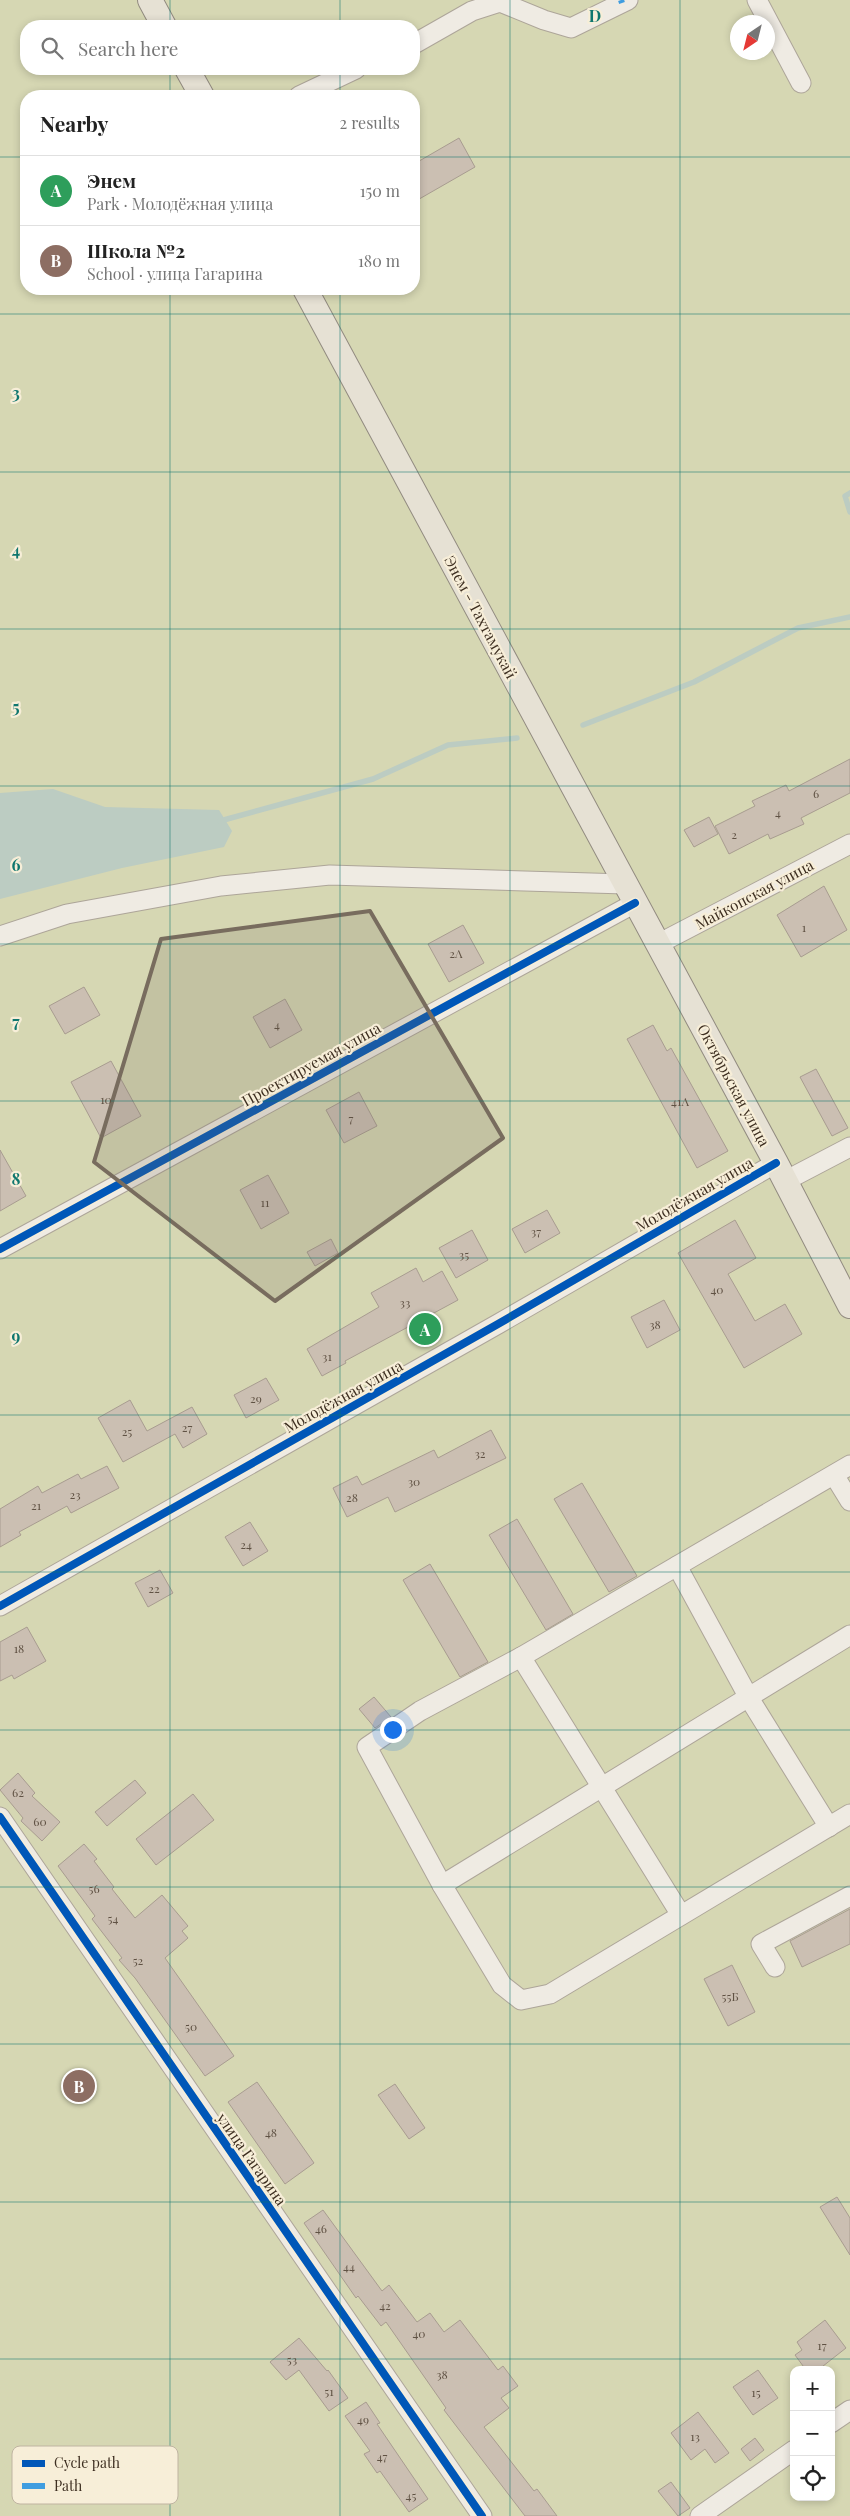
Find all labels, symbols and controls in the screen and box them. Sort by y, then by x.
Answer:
text: D [589,5,601,26]
north arrow [730,15,775,60]
search box [20,20,420,75]
icon: search [38,34,66,62]
text: Search here [78,35,178,61]
text: Nearby [40,109,109,137]
text: 2 results [340,112,400,133]
text: Энем [87,167,136,193]
text: A [51,180,61,201]
text: 150 m [360,180,400,201]
text: Park · Молодёжная улица [87,193,273,214]
text: Школа №2 [87,237,185,263]
text: B [51,250,61,271]
text: 180 m [358,250,400,271]
text: School · улица Гагарина [87,263,263,284]
text: 3 [12,382,20,403]
text: 4 [12,539,20,560]
street label: Энем - Тахтамукай [440,552,522,682]
text: 5 [12,696,20,717]
house number: 6 [813,785,819,801]
house number: 4 [775,804,781,820]
house number: 2 [731,826,737,842]
text: 6 [12,854,21,875]
street label: Майкопская улица [691,854,817,934]
house number: 1 [802,919,807,935]
house number: 2А [449,945,463,961]
text: 7 [12,1011,20,1032]
house number: 4 [274,1016,280,1032]
street label: Проектируемая улица [238,1017,384,1111]
street label: Октябрьская улица [693,1020,775,1150]
house number: 10 [100,1091,112,1107]
house number: 41А [671,1093,689,1109]
house number: 7 [349,1110,354,1126]
street label: Молодёжная улица [632,1152,757,1236]
text: 8 [12,1168,21,1189]
house number: 11 [261,1194,270,1210]
house number: 37 [531,1223,541,1239]
house number: 35 [459,1246,469,1262]
house number: 40 [710,1281,724,1297]
house number: 33 [400,1294,410,1310]
pin: A [409,1310,441,1348]
house number: 38 [649,1316,661,1332]
text: 9 [12,1325,21,1346]
house number: 31 [322,1348,332,1364]
street label: Молодёжная улица [280,1355,406,1437]
house number: 29 [250,1390,262,1406]
house number: 27 [182,1419,192,1435]
house number: 25 [122,1423,132,1439]
house number: 32 [474,1445,486,1461]
house number: 30 [408,1473,420,1489]
house number: 23 [69,1486,81,1502]
house number: 28 [346,1489,358,1505]
house number: 21 [31,1497,42,1513]
house number: 24 [240,1536,252,1552]
house number: 22 [148,1580,160,1596]
house number: 18 [14,1640,24,1656]
your location [380,1717,406,1743]
house number: 62 [12,1784,24,1800]
house number: 60 [33,1813,47,1829]
house number: 56 [88,1880,100,1896]
house number: 54 [108,1910,119,1926]
house number: 52 [133,1952,144,1968]
house number: 55Б [721,1988,739,2004]
house number: 50 [185,2018,197,2034]
pin: B [63,2067,95,2105]
street label: улица Гагарина [212,2108,292,2210]
house number: 48 [265,2124,277,2140]
house number: 46 [315,2220,327,2236]
house number: 44 [343,2258,355,2274]
house number: 42 [379,2297,391,2313]
house number: 40 [412,2325,426,2341]
house number: 17 [817,2337,827,2353]
house number: 53 [287,2351,297,2367]
house number: 38 [436,2366,448,2382]
map controls [790,2366,835,2501]
button: + [790,2366,835,2411]
house number: 51 [324,2383,334,2399]
house number: 15 [751,2384,761,2400]
house number: 49 [357,2411,369,2427]
button: − [790,2411,835,2456]
house number: 13 [690,2428,700,2444]
legend [12,2446,178,2504]
house number: 47 [377,2448,387,2464]
text: Cycle path [54,2453,121,2472]
button: locate [790,2456,835,2501]
text: Path [54,2476,83,2495]
house number: 45 [406,2487,416,2503]

